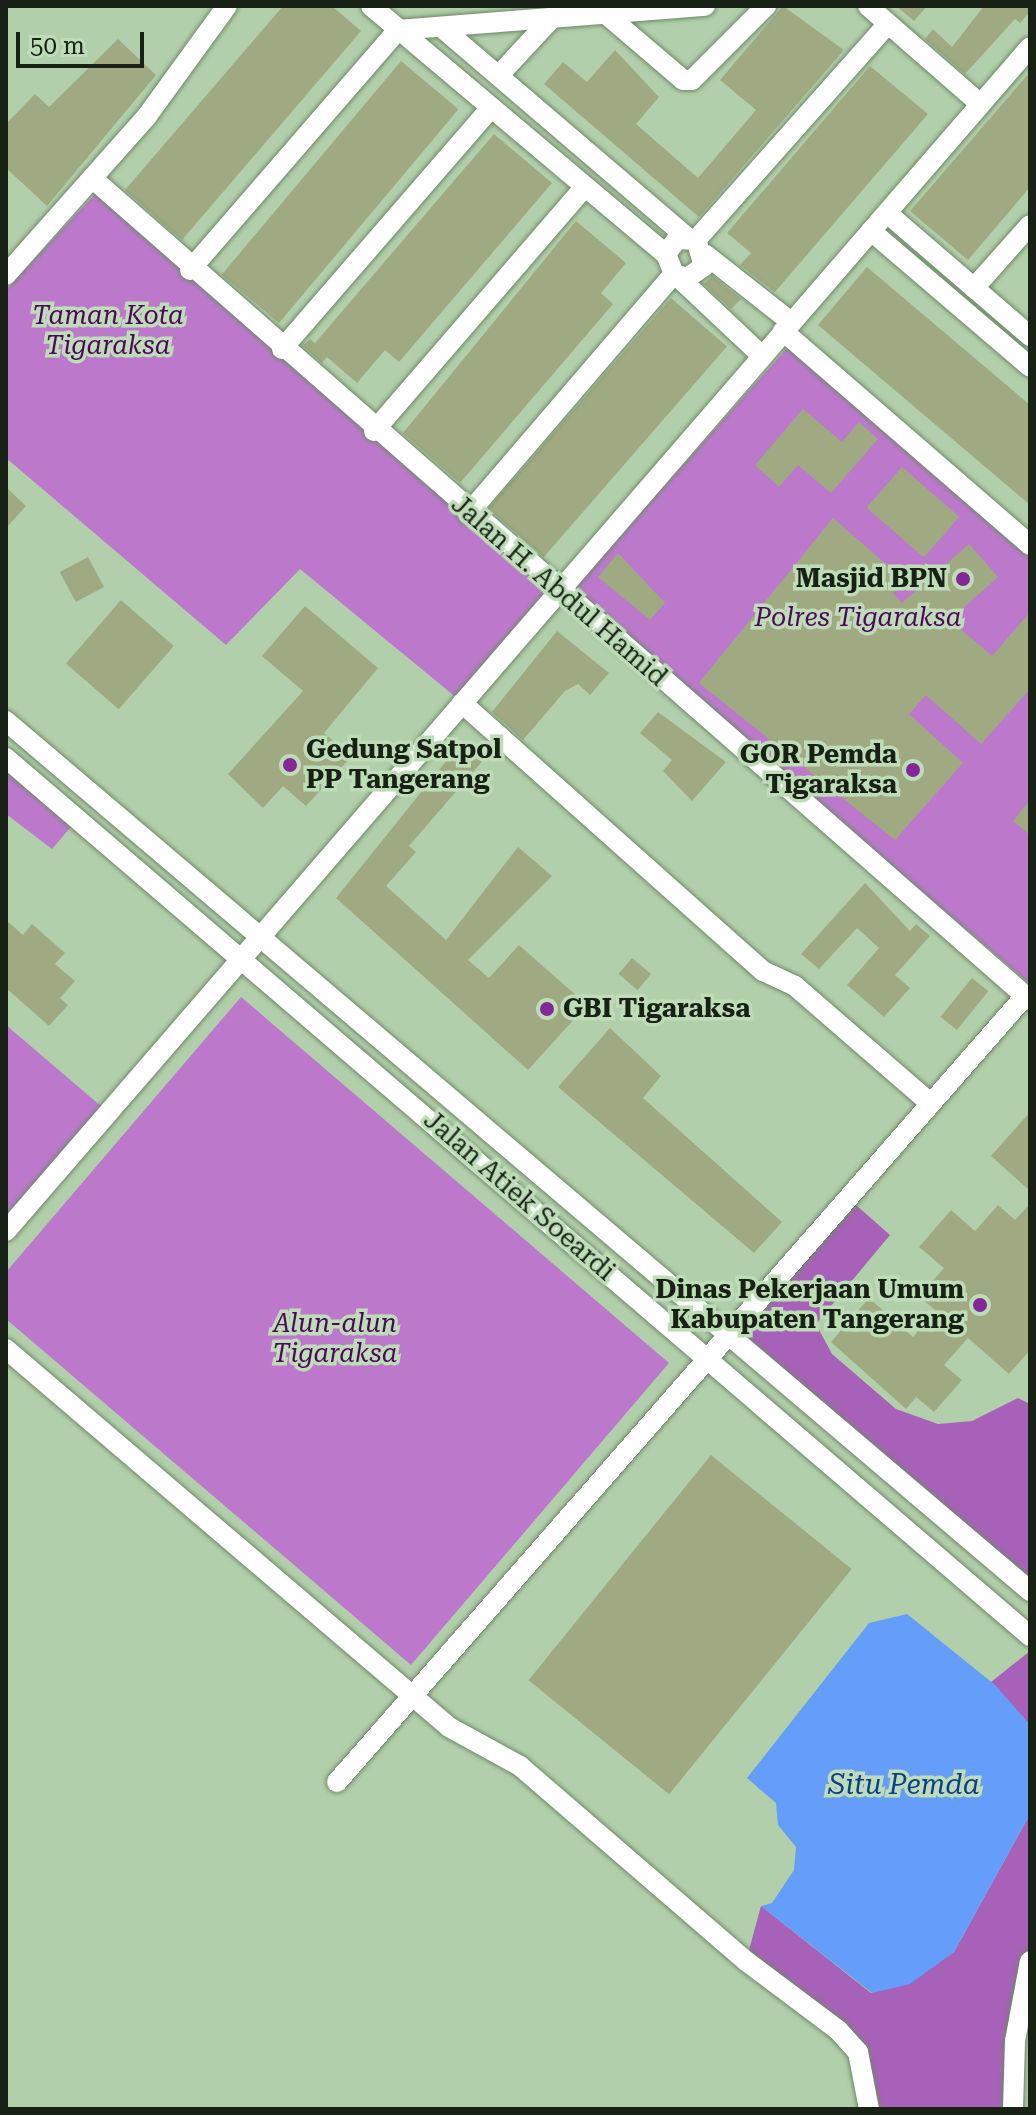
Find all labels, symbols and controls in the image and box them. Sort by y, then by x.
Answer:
scale bar [20,16,148,66]
text: 50 m [30,32,85,60]
park label: Taman Kota Tigaraksa [32,300,184,362]
street label: Jalan H. Abdul Hamid [445,489,673,693]
place label: Masjid BPN [796,563,947,595]
marker: Masjid BPN [954,570,972,588]
park label: Polres Tigaraksa [755,602,961,634]
place label: Gedung Satpol PP Tangerang [306,734,501,796]
place label: GOR Pemda Tigaraksa [740,739,897,800]
marker: Gedung Satpol PP Tangerang [281,756,299,774]
marker: GOR Pemda Tigaraksa [904,761,922,779]
place label: GBI Tigaraksa [563,993,750,1025]
marker: GBI Tigaraksa [538,1000,556,1018]
street label: Jalan Atiek Soeardi [417,1105,621,1287]
place label: Dinas Pekerjaan Umum Kabupaten Tangerang [656,1274,964,1336]
marker: Dinas Pekerjaan Umum Kabupaten Tangerang [971,1296,989,1314]
park label: Alun-alun Tigaraksa [273,1308,397,1370]
water label: Situ Pemda [828,1768,980,1802]

